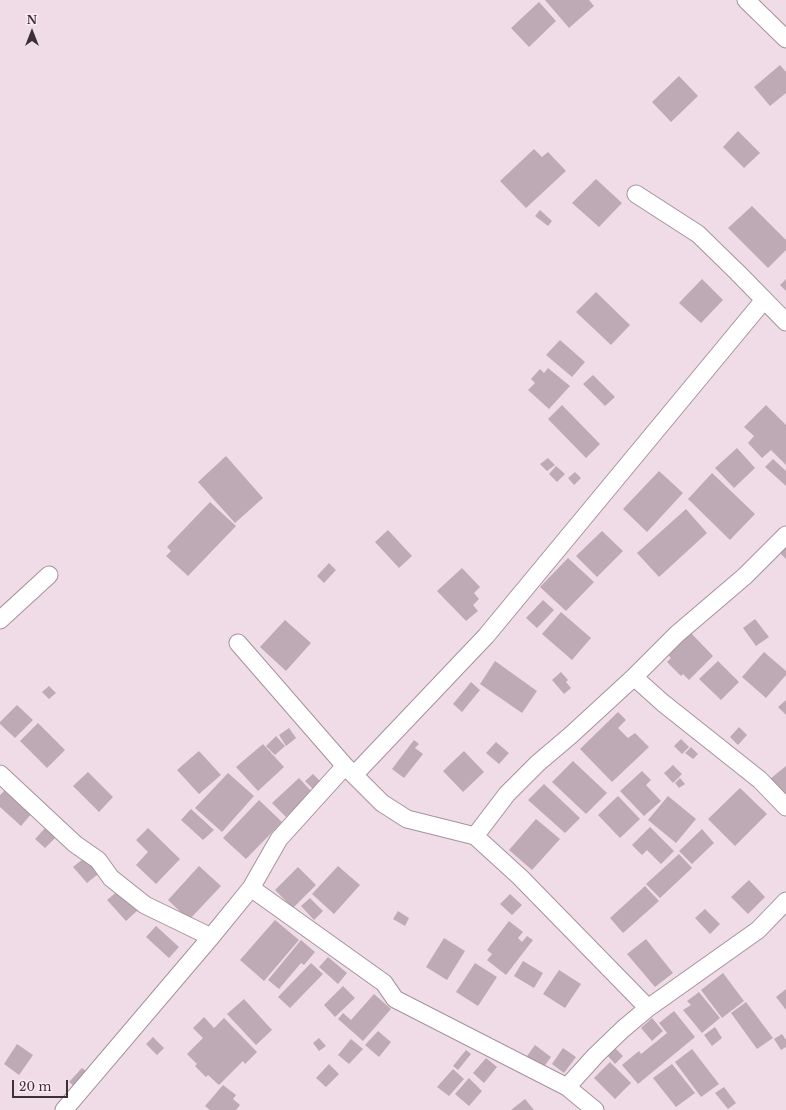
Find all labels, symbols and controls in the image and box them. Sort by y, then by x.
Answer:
north arrow [12,12,52,52]
text: N [27,13,37,27]
scale bar [14,1072,70,1098]
text: 20 m [19,1079,51,1094]

